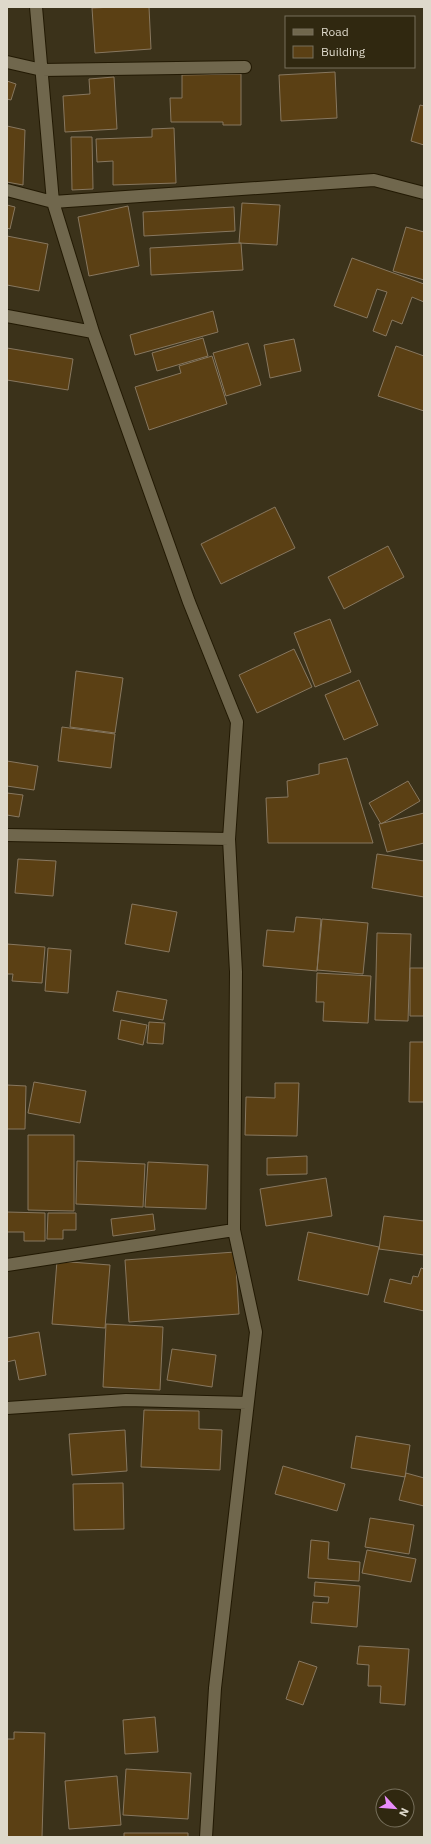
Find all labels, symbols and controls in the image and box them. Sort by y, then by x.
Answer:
legend [285,16,415,68]
text: Road [321,24,349,39]
text: Building [321,44,366,59]
north arrow [375,1788,415,1828]
text: N [396,1806,412,1819]

